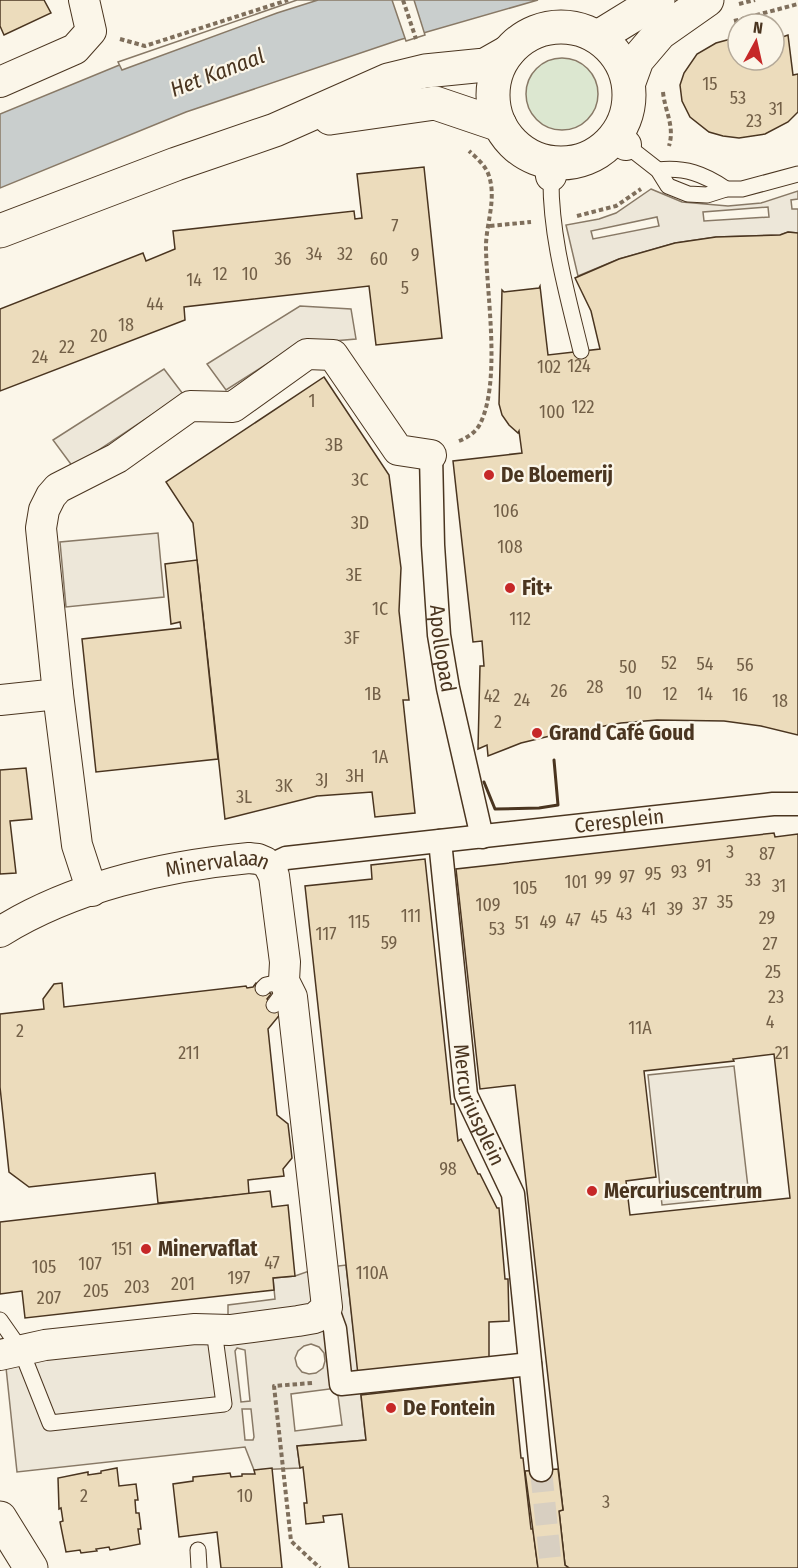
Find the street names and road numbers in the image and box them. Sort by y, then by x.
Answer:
street label: Apollopad [424,604,461,694]
street label: Ceresplein [573,803,665,839]
street label: Minervalaan [163,845,274,883]
street label: Mercuriusplein [448,1043,511,1170]

